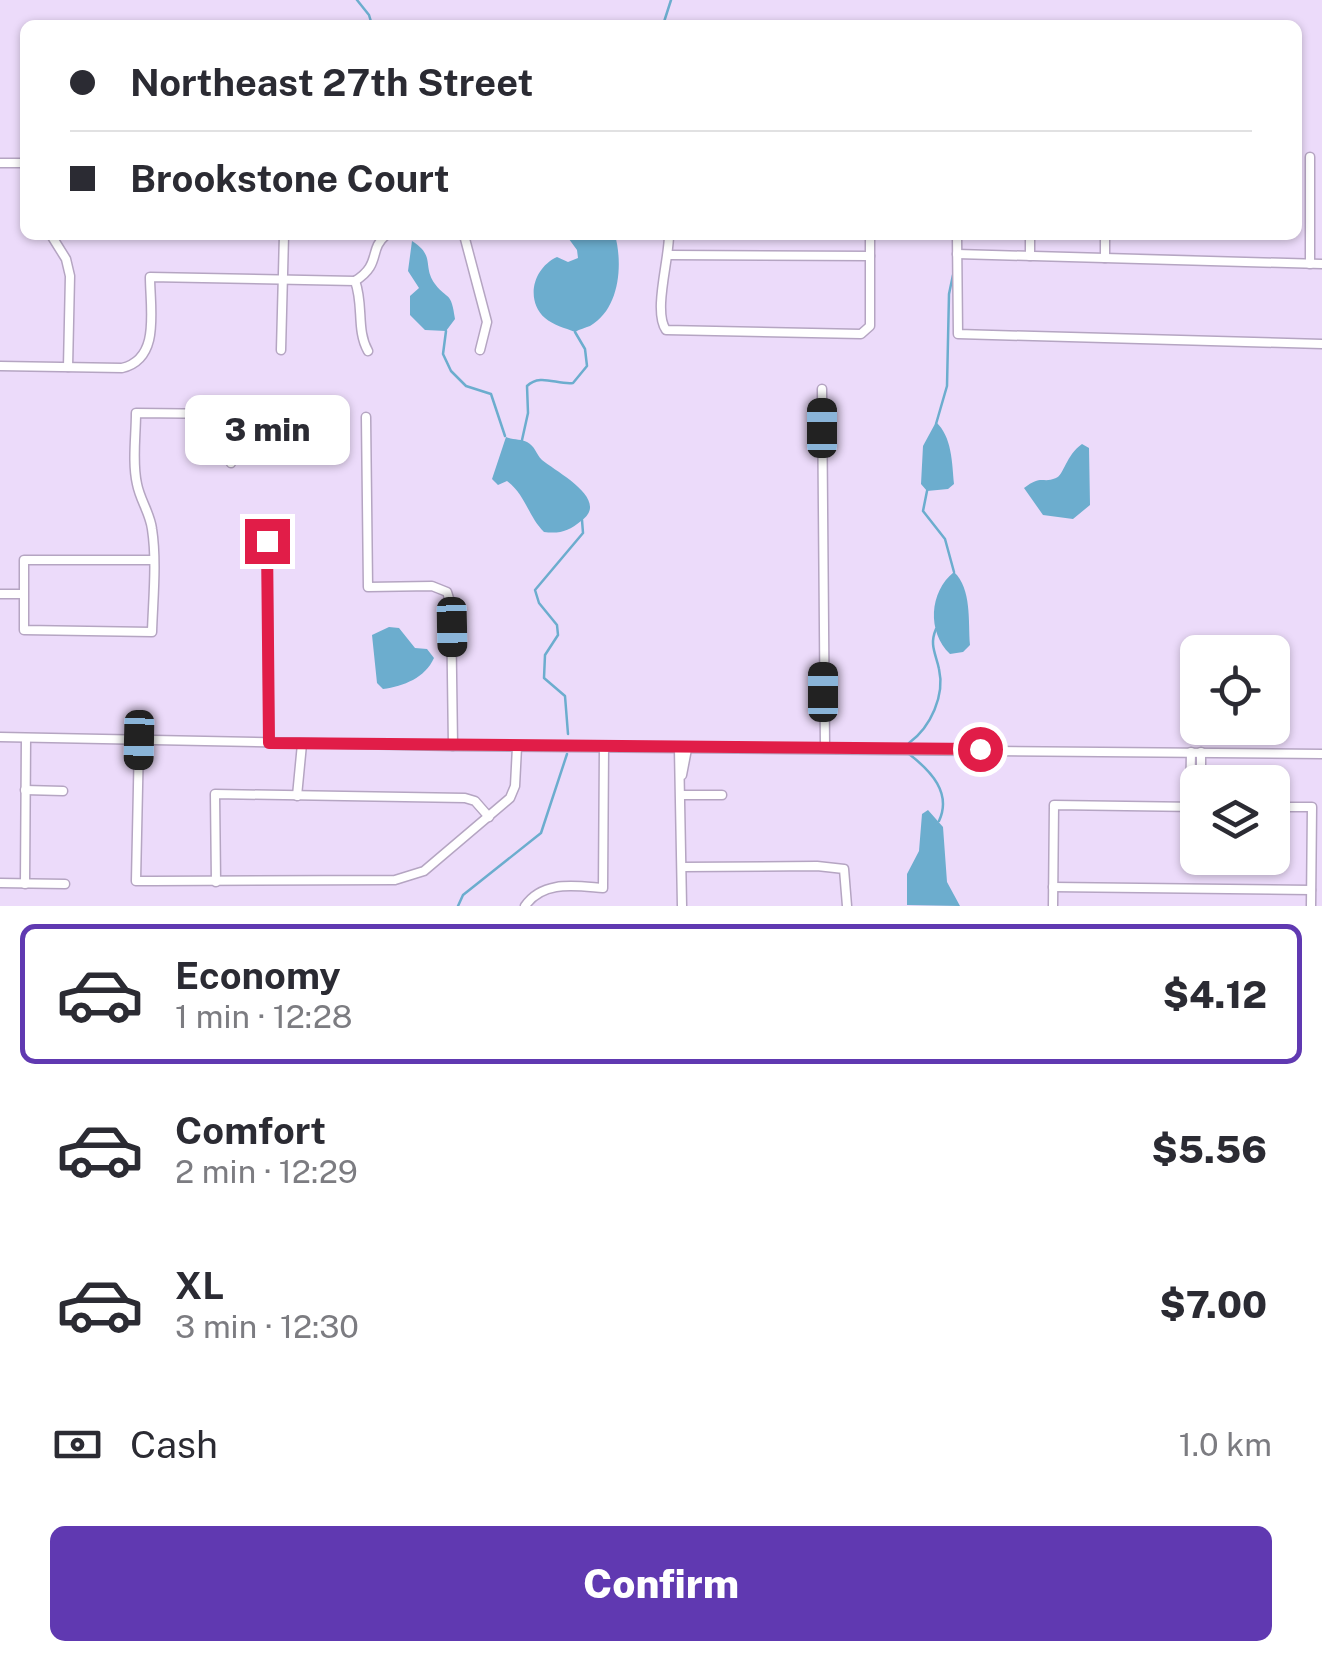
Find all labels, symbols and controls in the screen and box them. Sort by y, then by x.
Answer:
text: Northeast 27th Street [130,60,533,105]
text: Brookstone Court [130,156,450,201]
callout: 3 min [184,396,350,466]
car [807,398,837,458]
text: 3 min [225,411,310,448]
route end [245,519,290,564]
car [436,597,468,657]
map controls [1180,635,1290,875]
button: locate [1180,635,1290,745]
car [808,662,838,722]
car [123,710,155,770]
route start [958,727,1003,772]
button: layers [1180,765,1290,875]
icon: car [55,949,145,1039]
text: Economy [175,953,341,998]
text: $4.12 [1163,972,1267,1017]
text: 1 min · 12:28 [175,998,353,1035]
icon: car [55,1104,145,1194]
text: Comfort [175,1108,326,1153]
text: $5.56 [1151,1127,1267,1172]
text: 2 min · 12:29 [175,1153,358,1190]
icon: car [55,1259,145,1349]
text: XL [175,1263,224,1308]
text: $7.00 [1160,1282,1267,1327]
text: 3 min · 12:30 [175,1308,359,1345]
icon: cash [50,1417,105,1472]
text: Cash [130,1422,218,1467]
text: 1.0 km [1179,1426,1272,1463]
button: Confirm [50,1526,1272,1641]

